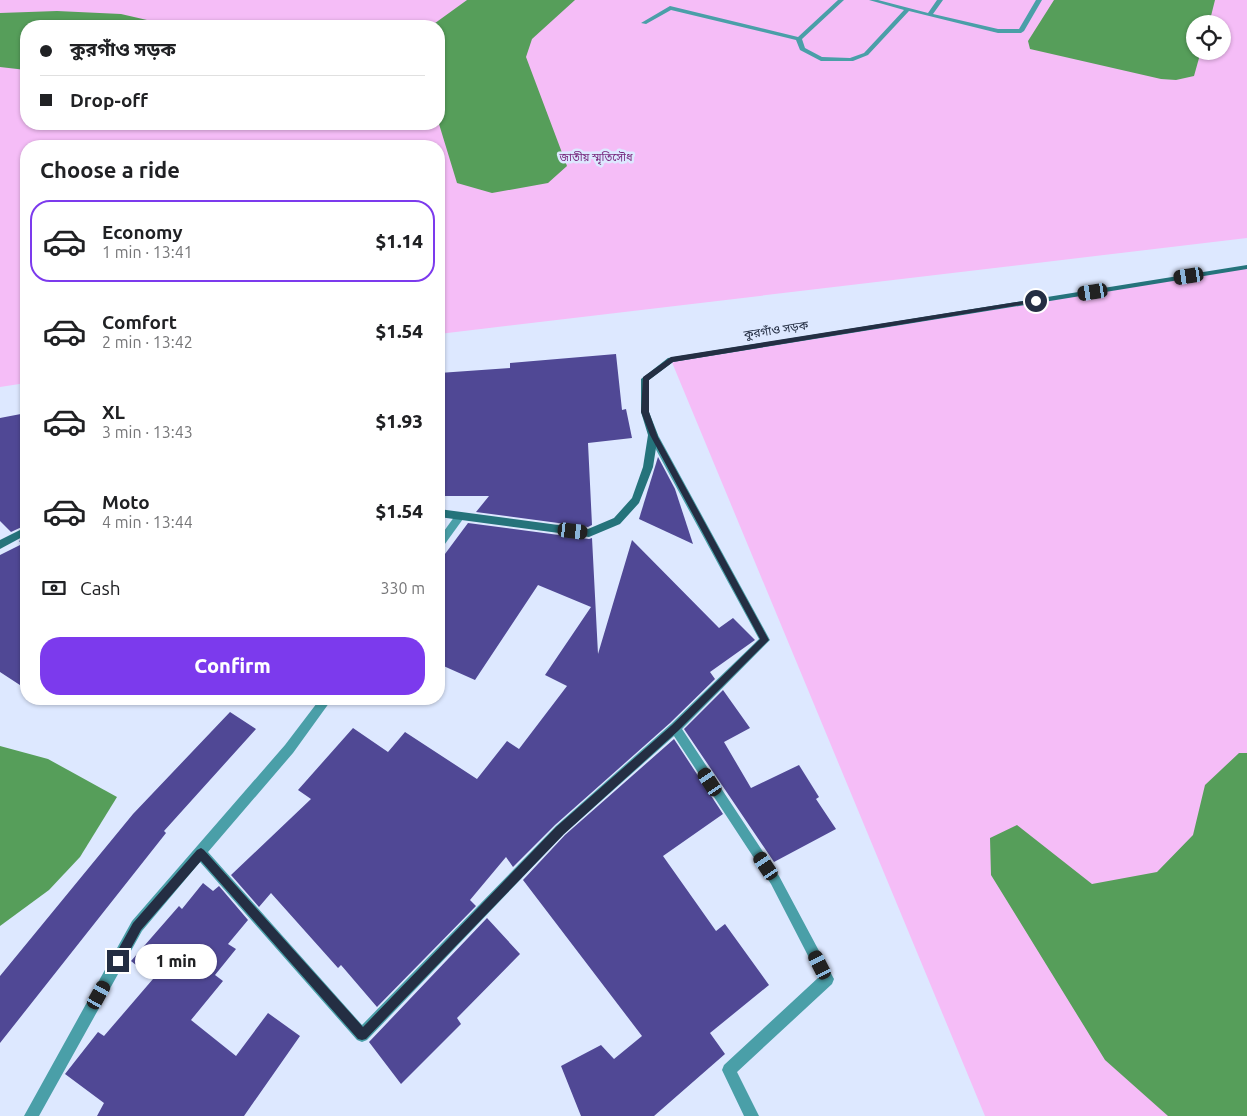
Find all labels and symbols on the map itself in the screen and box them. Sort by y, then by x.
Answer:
park label: জাতীয় স্মৃতিসৌধ [558,151,633,166]
car [1173,266,1204,286]
car [1077,282,1108,302]
route start [1025,290,1047,312]
street label: কুরগাঁও সড়ক [742,317,810,343]
car [557,522,588,540]
car [695,765,724,799]
car [751,849,780,883]
callout: 1 min [136,944,218,978]
car [806,948,833,982]
route end [107,950,129,972]
car [85,978,112,1012]

